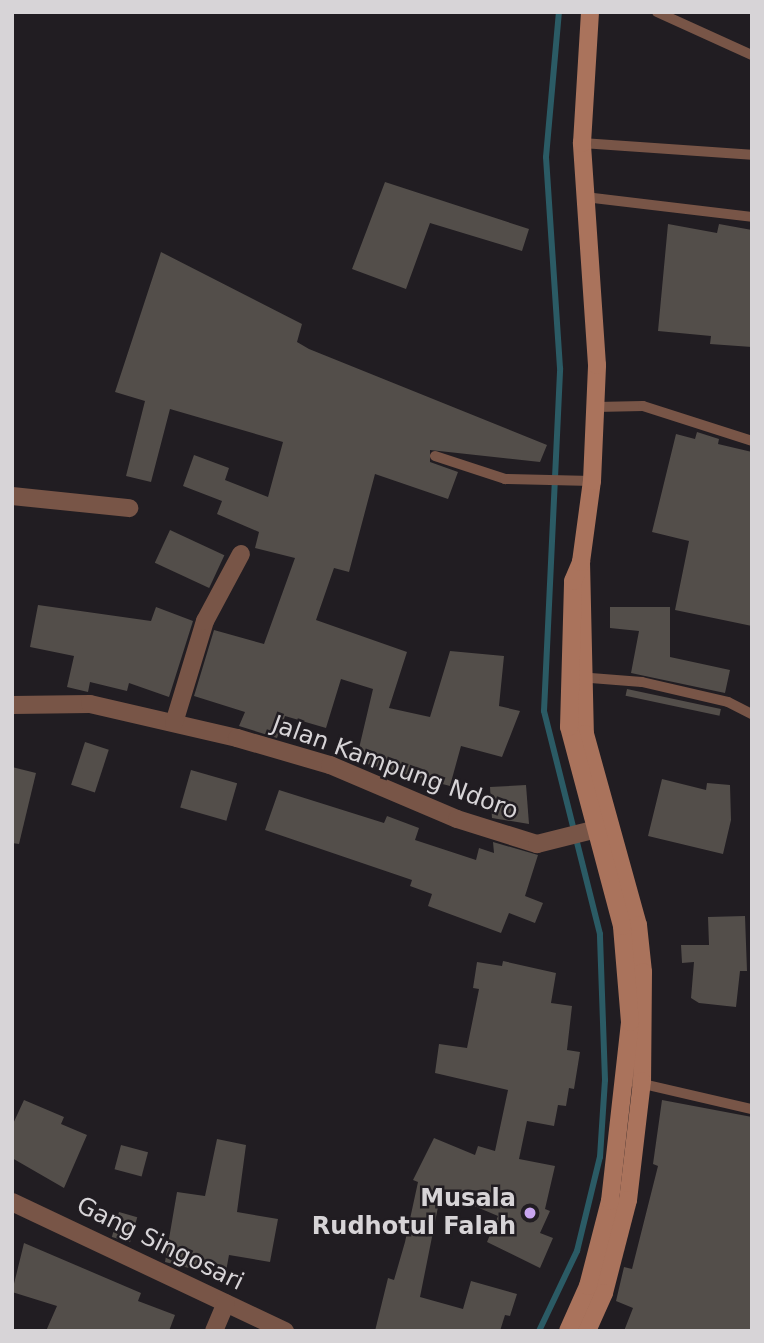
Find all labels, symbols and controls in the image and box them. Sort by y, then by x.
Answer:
street label: Jalan Kampung Ndoro [268,710,522,826]
place label: Musala Rudhotul Falah [312,1185,516,1241]
street label: Gang Singosari [72,1191,248,1297]
marker: Musala Rudhotul Falah [522,1205,538,1221]

